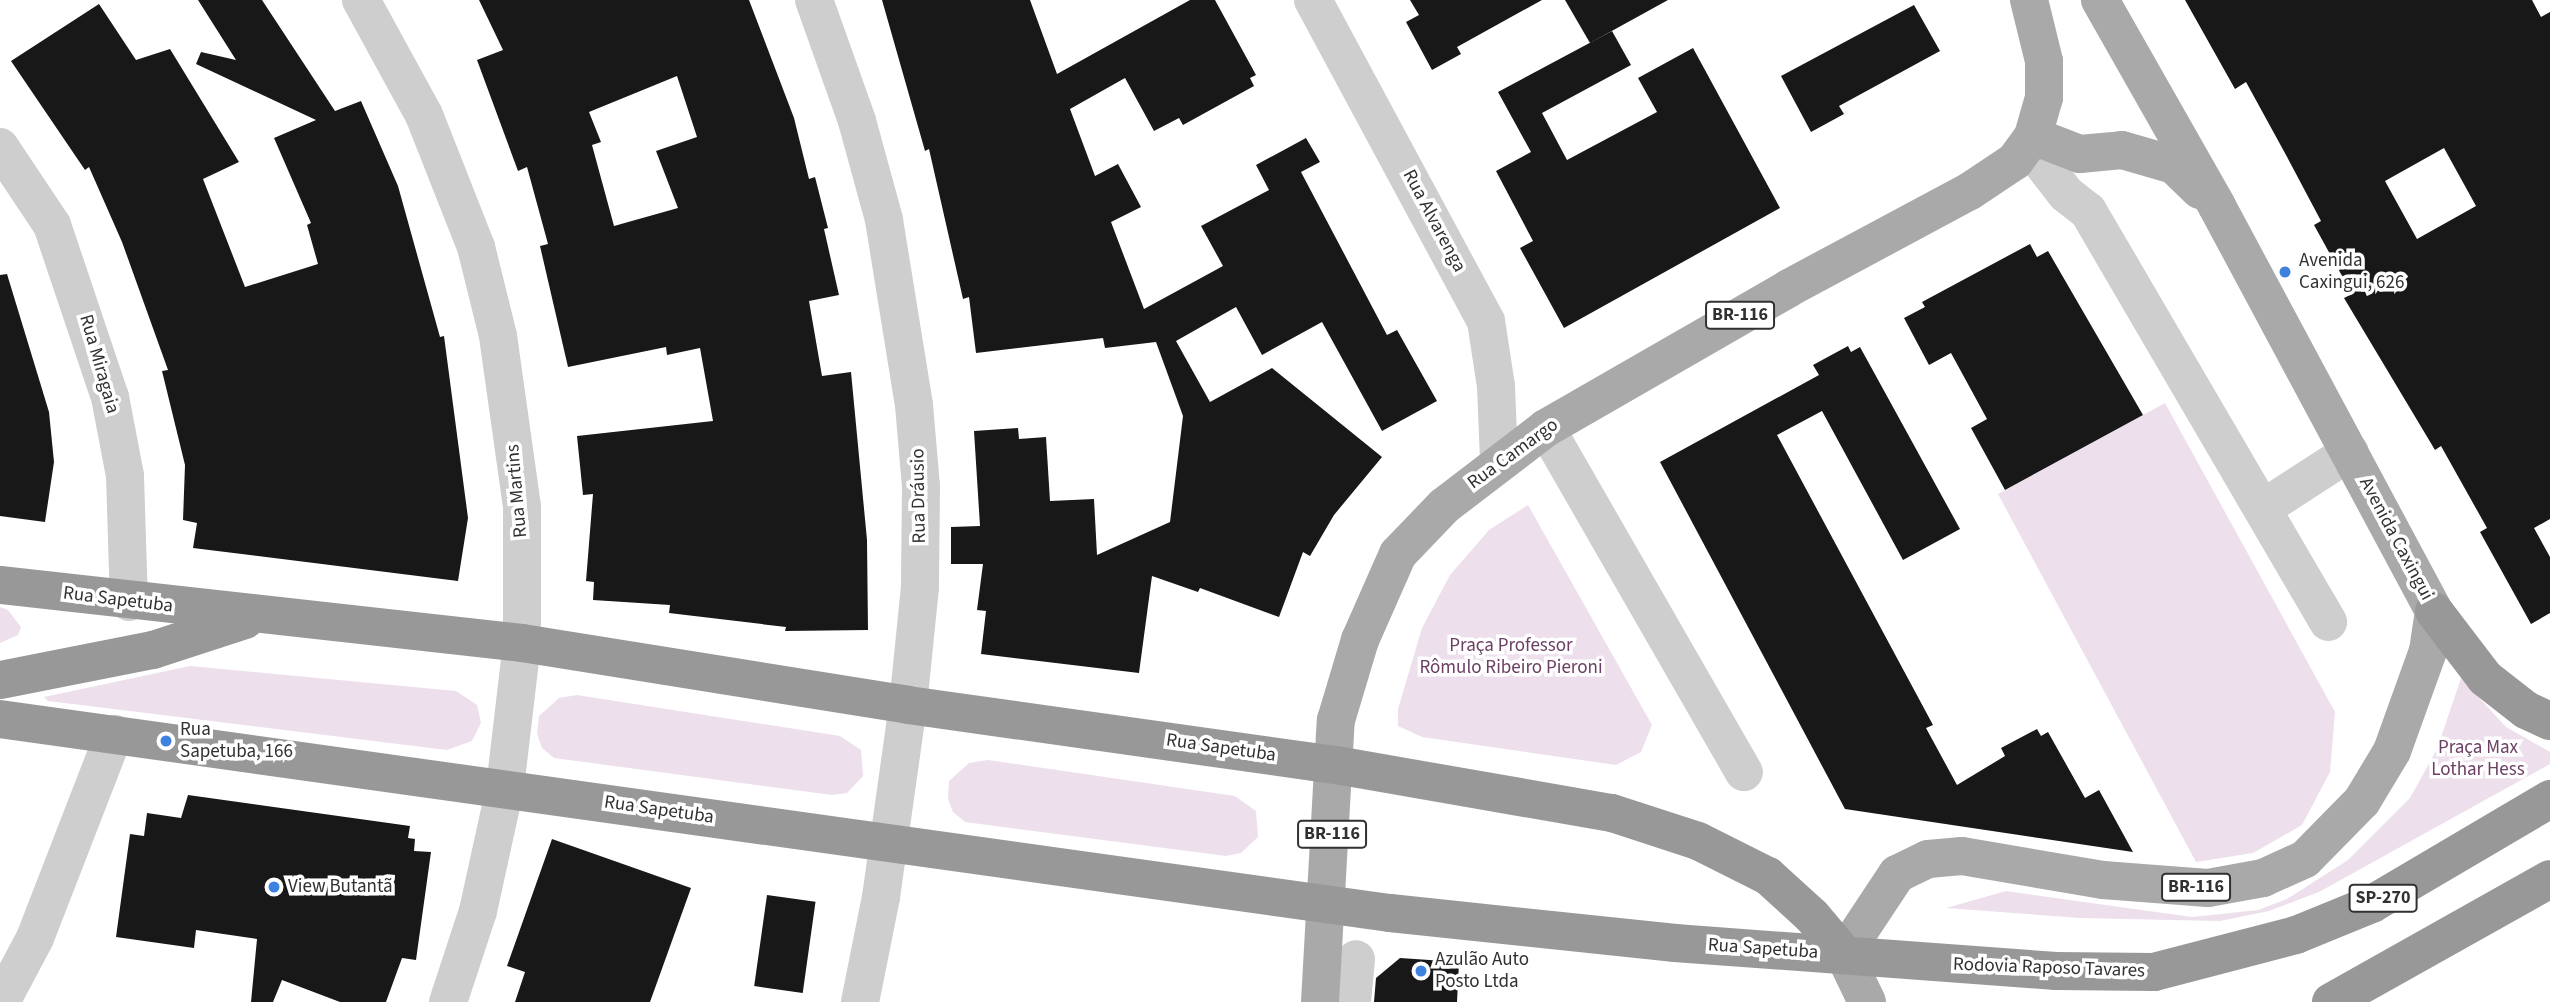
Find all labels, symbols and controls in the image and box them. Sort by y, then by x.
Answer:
street label: Rua Alvarenga [1397,166,1471,276]
place label: Avenida Caxingui, 626 [2299,250,2404,294]
marker: Avenida Caxingui, 626 [2277,264,2293,280]
road number: BR-116 [1705,300,1775,330]
street label: Rua Miragaia [74,312,124,416]
street label: Rua Camargo [1463,414,1563,494]
street label: Rua Martins [502,443,532,539]
street label: Rua Dráusio [907,448,931,544]
street label: Avenida Caxingui [2354,474,2438,604]
street label: Rua Sapetuba [62,582,174,618]
park label: Praça Professor Rômulo Ribeiro Pieroni [1419,635,1603,679]
place label: Rua Sapetuba, 166 [180,719,293,763]
street label: Rua Sapetuba [1165,729,1277,767]
marker: Rua Sapetuba, 166 [158,733,174,749]
park label: Praça Max Lothar Hess [2431,737,2525,781]
street label: Rua Sapetuba [603,791,715,829]
road number: BR-116 [1297,820,1367,848]
road number: BR-116 [2161,872,2231,902]
place label: View Butantã [288,876,393,898]
marker: View Butantã [266,879,282,895]
road number: SP-270 [2348,884,2418,912]
street label: Rua Sapetuba [1707,934,1819,964]
place label: Azulão Auto Posto Ltda [1435,949,1529,993]
street label: Rodovia Raposo Tavares [1953,953,2145,983]
marker: Azulão Auto Posto Ltda [1413,963,1429,979]

